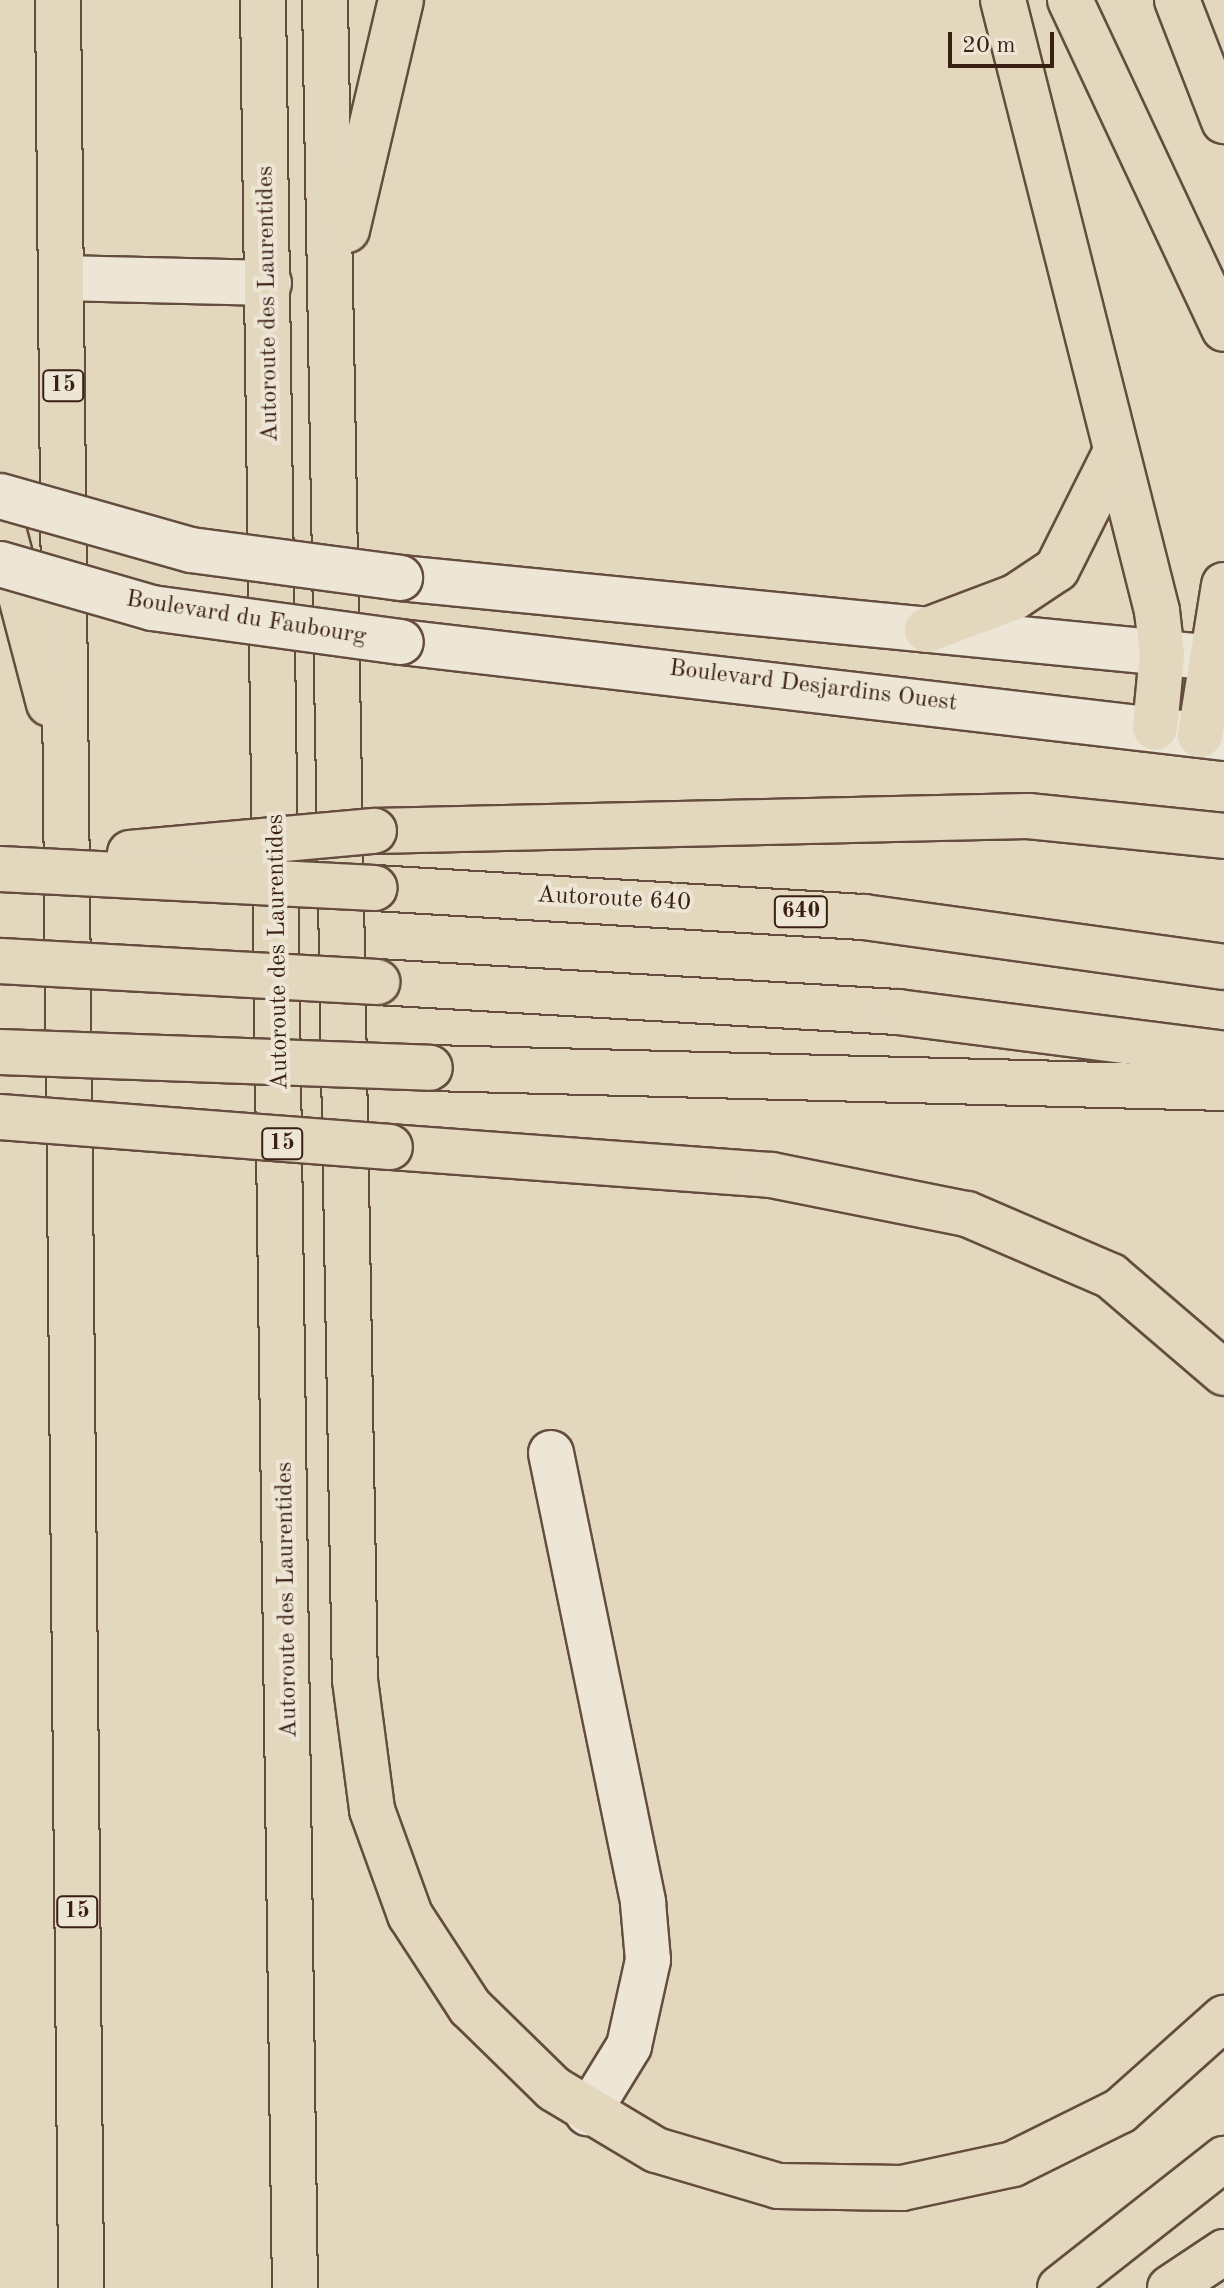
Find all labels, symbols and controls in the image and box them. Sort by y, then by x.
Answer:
scale bar [952,16,1058,66]
text: 20 m [962,34,1016,58]
street label: Autoroute des Laurentides [252,166,286,442]
road number: 15 [41,368,85,404]
street label: Boulevard du Faubourg [124,586,368,652]
street label: Boulevard Desjardins Ouest [667,655,959,719]
street label: Autoroute des Laurentides [262,814,296,1090]
street label: Autoroute 640 [536,882,692,918]
road number: 640 [773,894,829,930]
road number: 15 [260,1126,304,1162]
street label: Autoroute des Laurentides [271,1462,305,1738]
road number: 15 [55,1894,99,1930]

